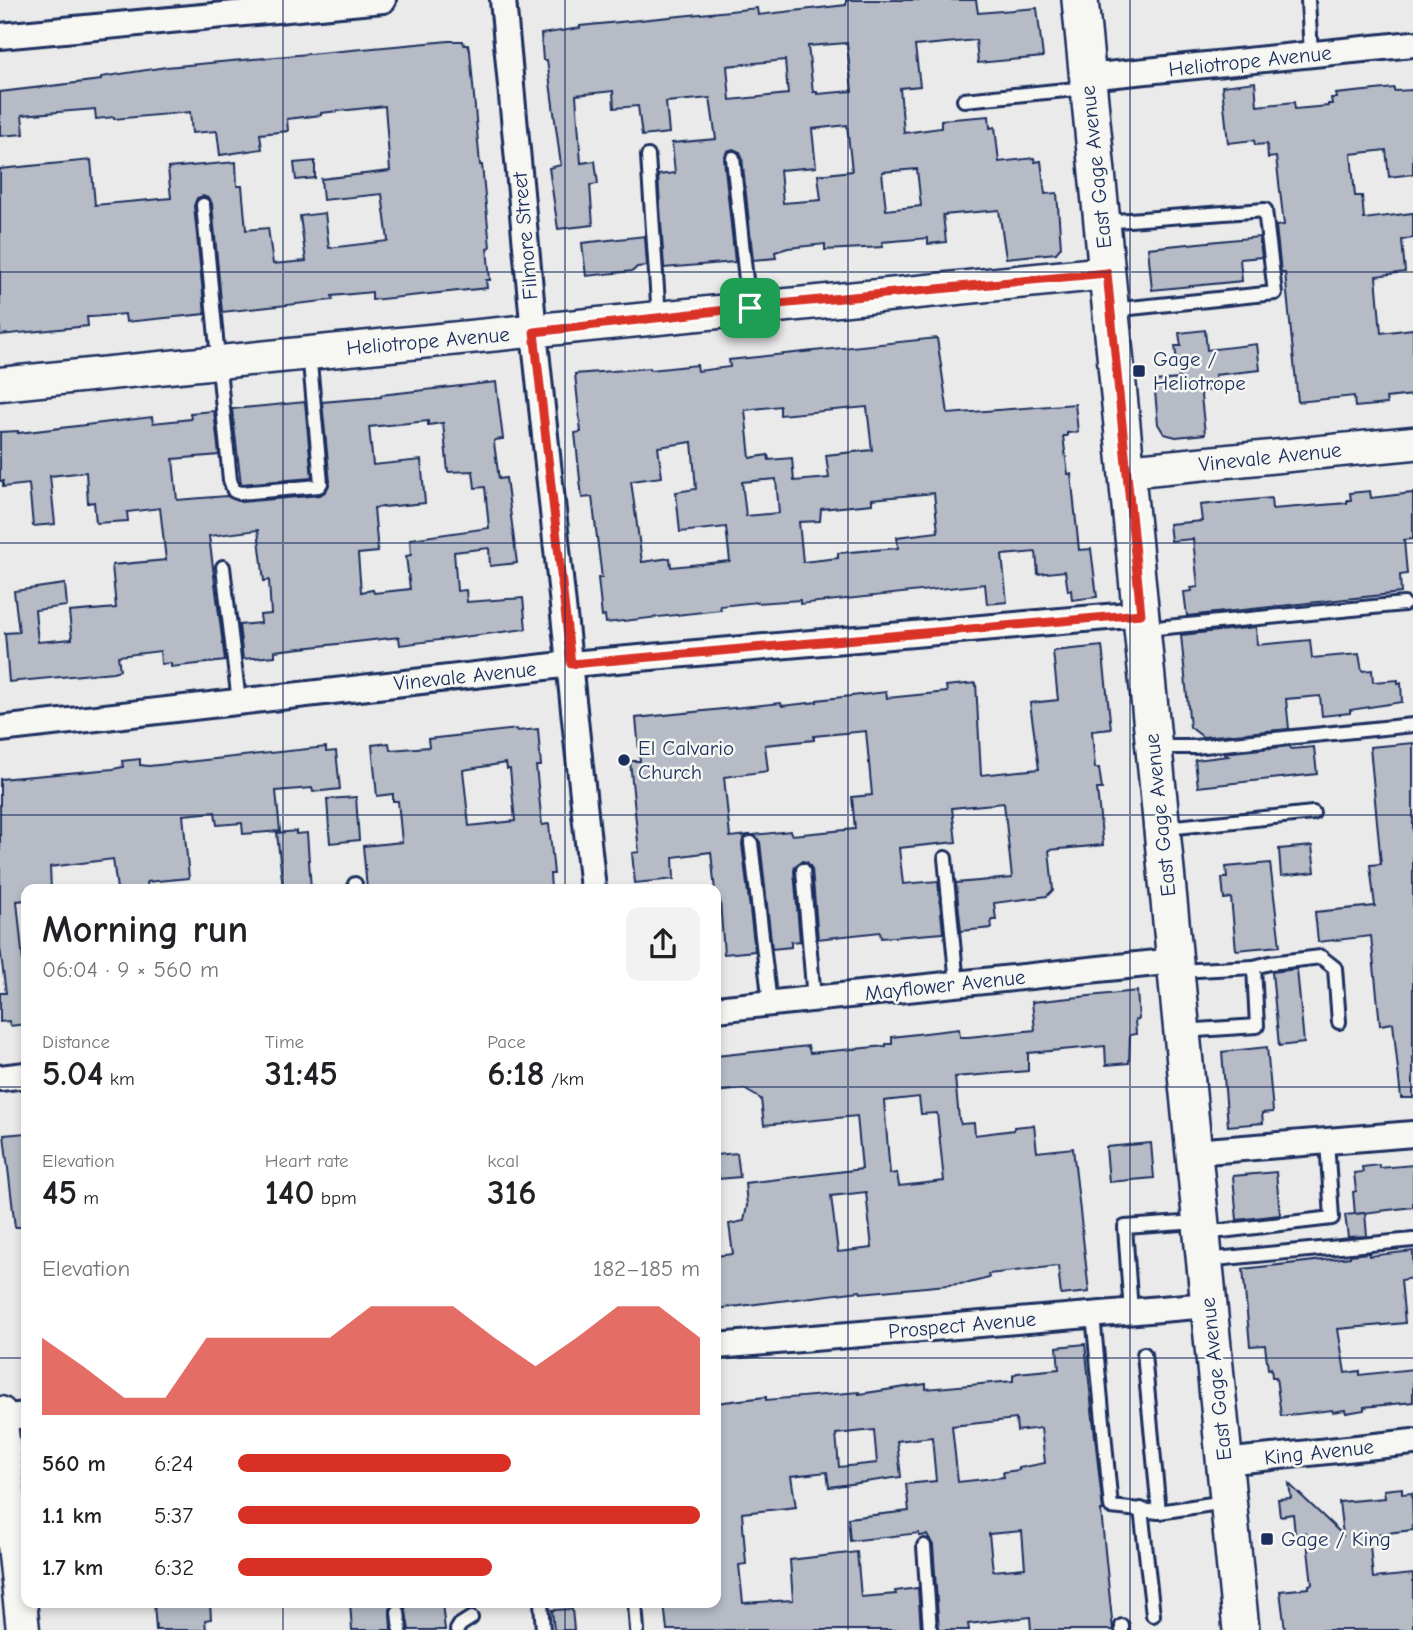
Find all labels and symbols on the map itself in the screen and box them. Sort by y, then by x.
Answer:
street label: Heliotrope Avenue [1167,41,1333,81]
street label: East Gage Avenue [1076,84,1116,250]
street label: Filmore Street [507,170,543,301]
pin [720,278,780,338]
street label: Heliotrope Avenue [345,322,511,360]
place label: Gage / Heliotrope [1153,347,1246,395]
marker: Gage / Heliotrope [1131,363,1147,379]
street label: Vinevale Avenue [1197,438,1343,476]
street label: Vinevale Avenue [392,657,538,695]
street label: East Gage Avenue [1140,732,1180,898]
place label: El Calvario Church [638,736,734,784]
marker: El Calvario Church [616,752,632,768]
street label: Mayflower Avenue [864,965,1026,1005]
street label: East Gage Avenue [1196,1296,1236,1462]
street label: Prospect Avenue [887,1307,1037,1343]
street label: King Avenue [1263,1434,1375,1470]
place label: Gage / King [1281,1527,1391,1551]
marker: Gage / King [1259,1531,1275,1547]

